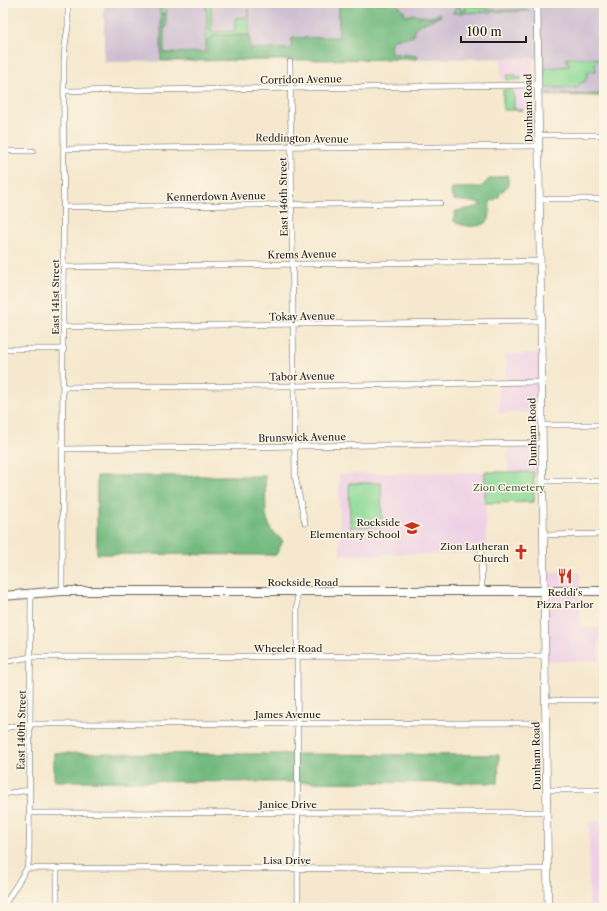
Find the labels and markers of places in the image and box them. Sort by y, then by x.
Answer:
place label: Rockside Elementary School [310,516,400,541]
school or university icon: Rockside Elementary School [403,519,421,537]
place label: Zion Lutheran Church [440,540,510,565]
church icon: Zion Lutheran Church [512,543,530,561]
restaurant icon: Reddi's Pizza Parlor [556,567,574,585]
place label: Reddi's Pizza Parlor [536,586,594,611]

